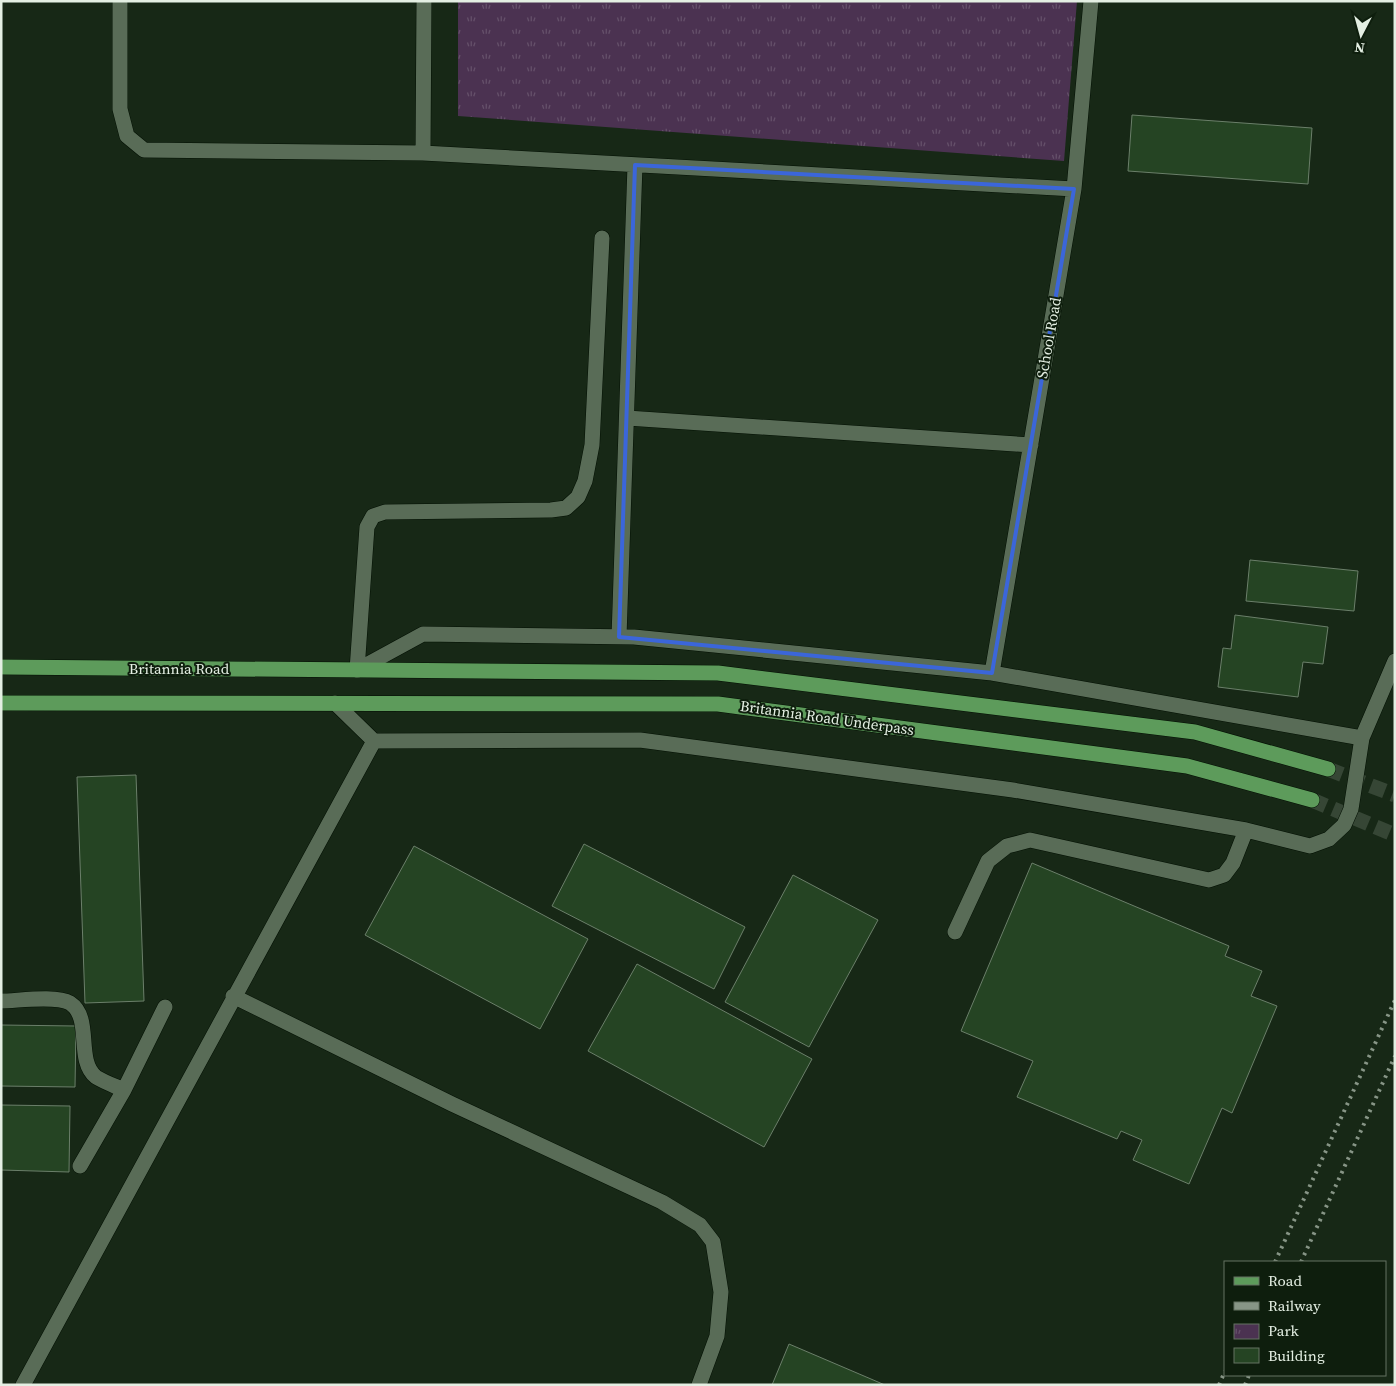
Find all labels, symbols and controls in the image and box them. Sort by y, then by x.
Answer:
north arrow [1336,10,1386,60]
text: N [1354,37,1366,58]
street label: School Road [1031,295,1066,380]
street label: Britannia Road [129,658,230,679]
street label: Britannia Road Underpass [739,695,915,740]
legend [1224,1261,1386,1376]
text: Road [1268,1270,1302,1291]
text: Railway [1268,1295,1321,1316]
text: Park [1268,1320,1300,1341]
text: Building [1268,1345,1325,1366]

